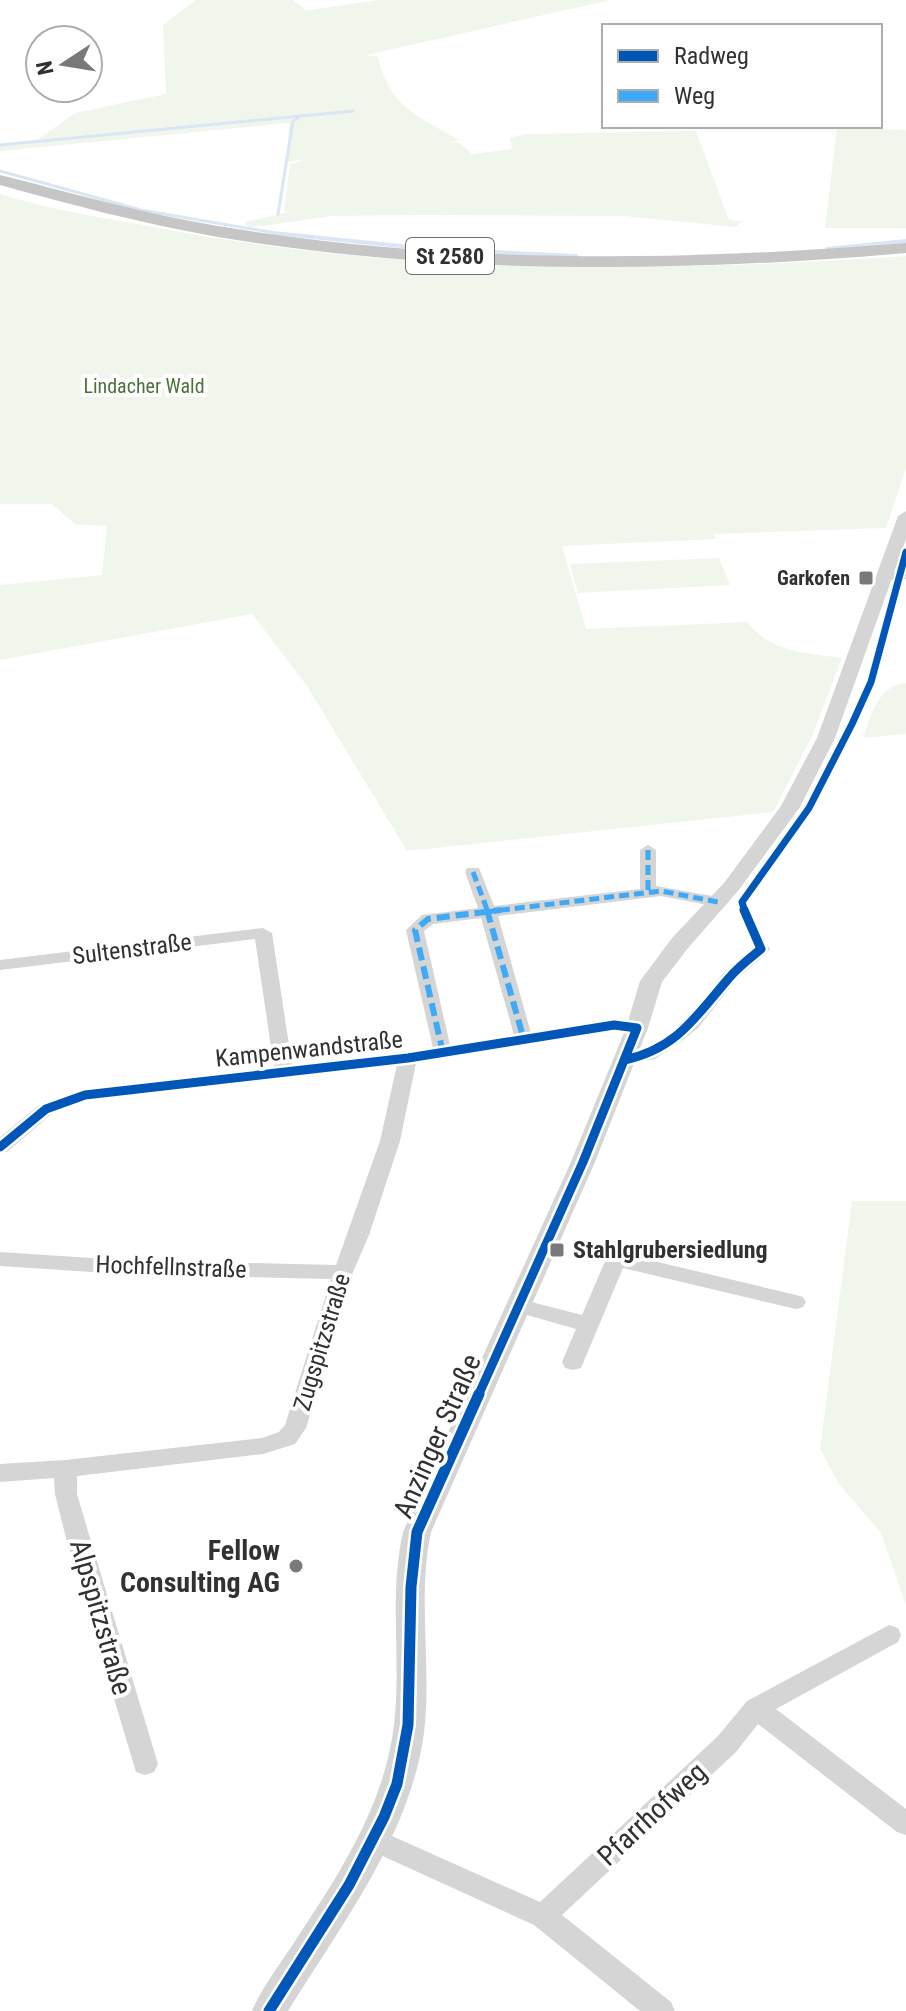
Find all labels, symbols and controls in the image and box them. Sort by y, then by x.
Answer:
north arrow [24,24,104,104]
legend [602,24,882,128]
text: Radweg [674,42,749,70]
text: N [31,59,59,77]
text: Weg [674,82,715,110]
road number: St 2580 [406,238,494,274]
park label: Lindacher Wald [83,374,205,398]
place label: Garkofen [777,566,850,590]
marker: Garkofen [857,569,875,587]
street label: Sultenstraße [71,928,193,970]
street label: Kampenwandstraße [214,1025,404,1073]
place label: Stahlgrubersiedlung [573,1236,768,1264]
marker: Stahlgrubersiedlung [548,1241,566,1259]
street label: Hochfellnstraße [95,1250,247,1284]
street label: Zugspitzstraße [288,1270,356,1414]
street label: Anzinger Straße [386,1349,488,1523]
place label: Fellow Consulting AG [120,1534,280,1599]
street label: Alpspitzstraße [63,1535,139,1699]
marker: Fellow Consulting AG [287,1557,305,1575]
street label: Pfarrhofweg [591,1755,713,1873]

